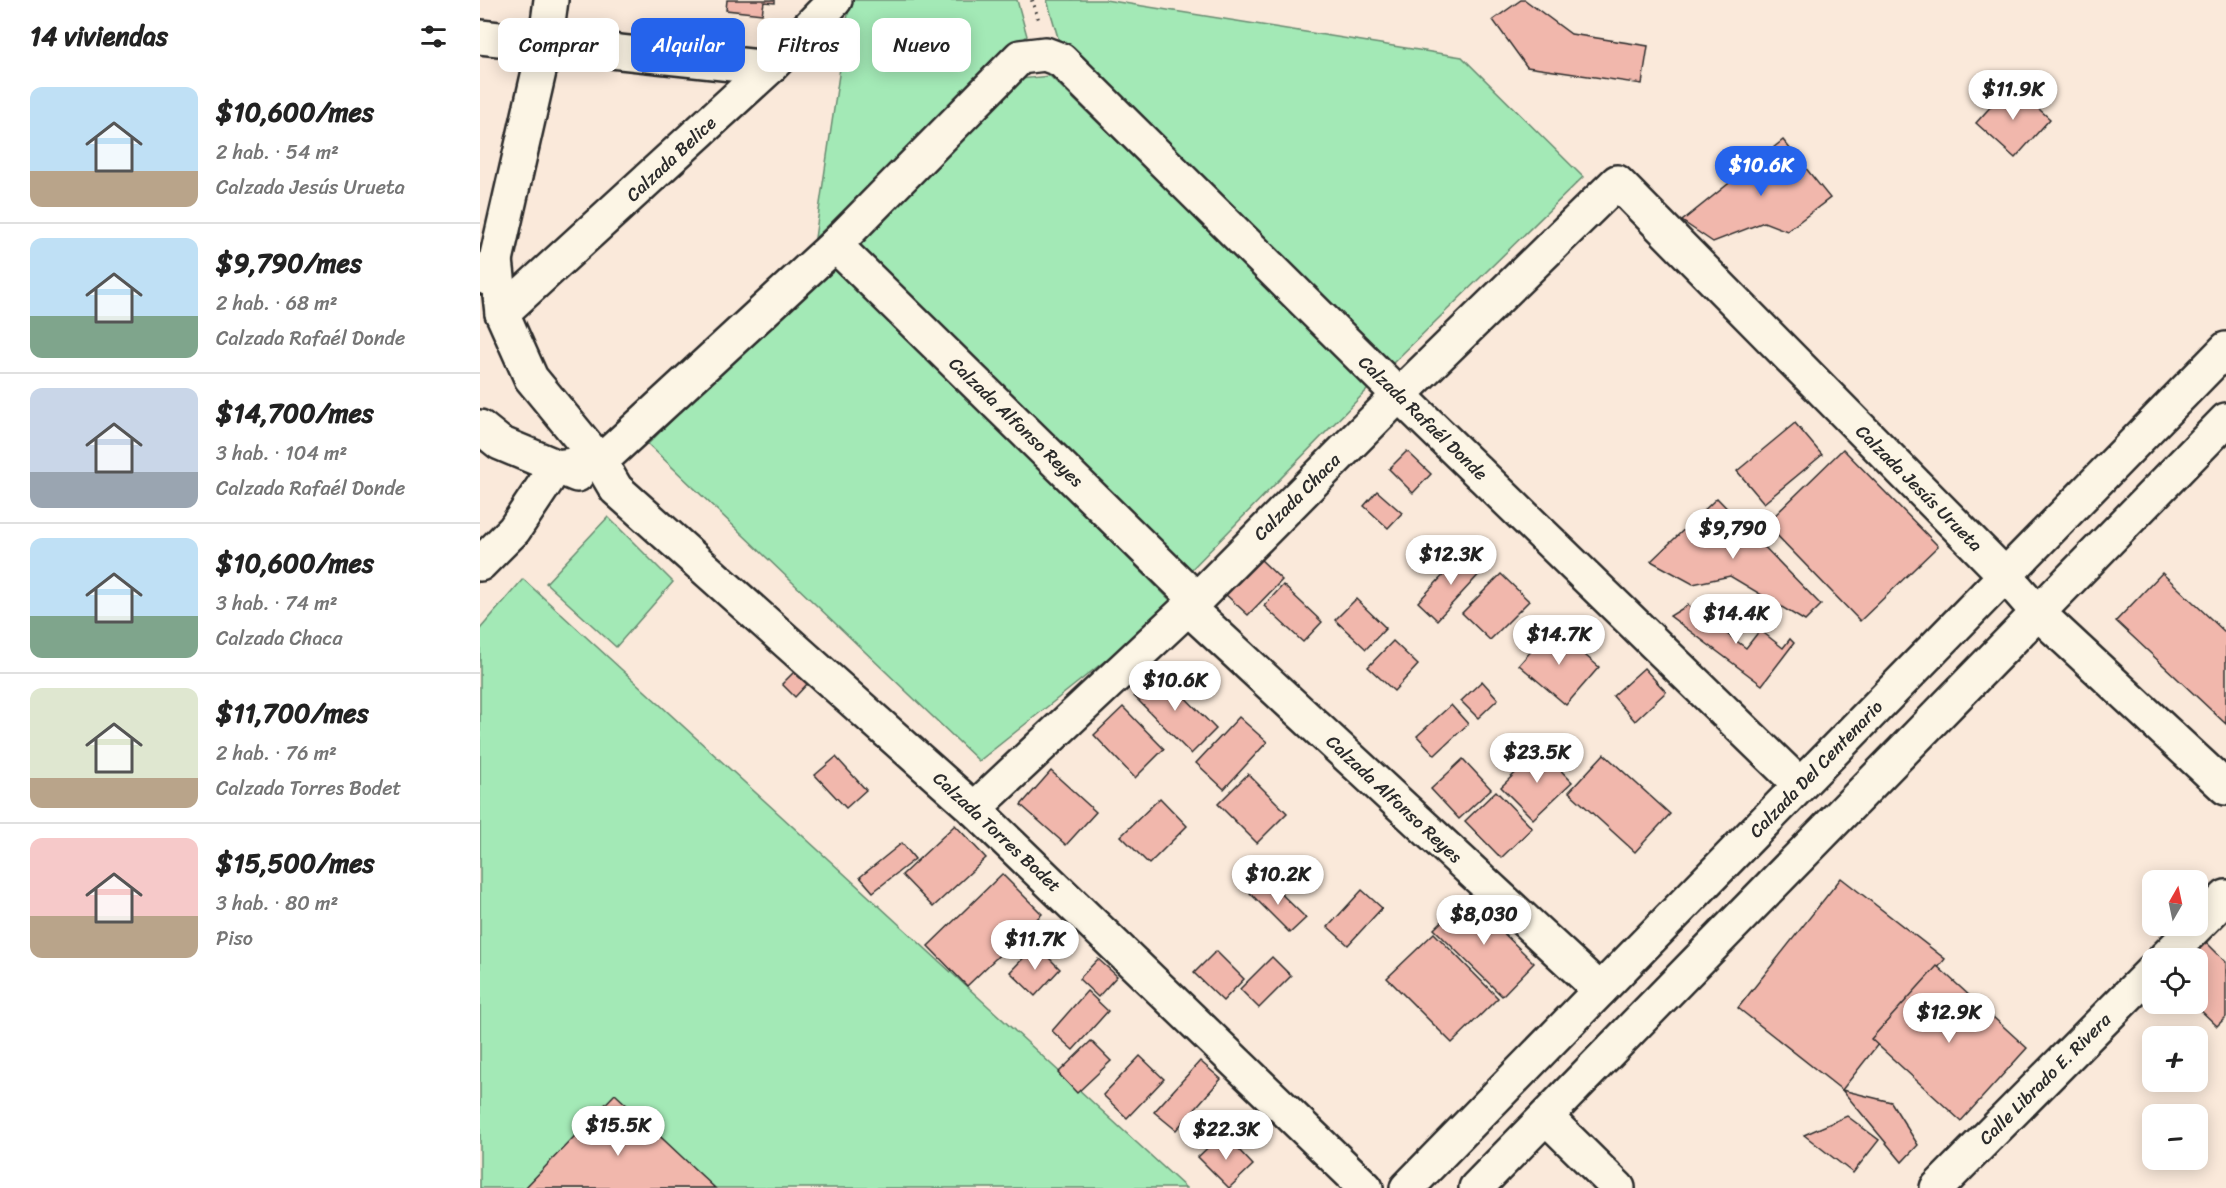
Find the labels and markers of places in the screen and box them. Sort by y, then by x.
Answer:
pin: $11.9K [1964,70,2062,121]
pin: $10.6K [1712,146,1810,197]
pin: $9,790 [1684,509,1782,560]
pin: $12.3K [1402,535,1500,586]
pin: $14.4K [1687,594,1785,645]
pin: $14.7K [1510,615,1608,666]
pin: $10.6K [1126,661,1224,712]
pin: $23.5K [1488,733,1586,784]
pin: $10.2K [1229,855,1327,906]
pin: $8,030 [1435,895,1533,946]
pin: $11.7K [986,920,1084,971]
pin: $12.9K [1900,993,1998,1044]
pin: $15.5K [569,1106,667,1157]
pin: $22.3K [1177,1110,1275,1161]

